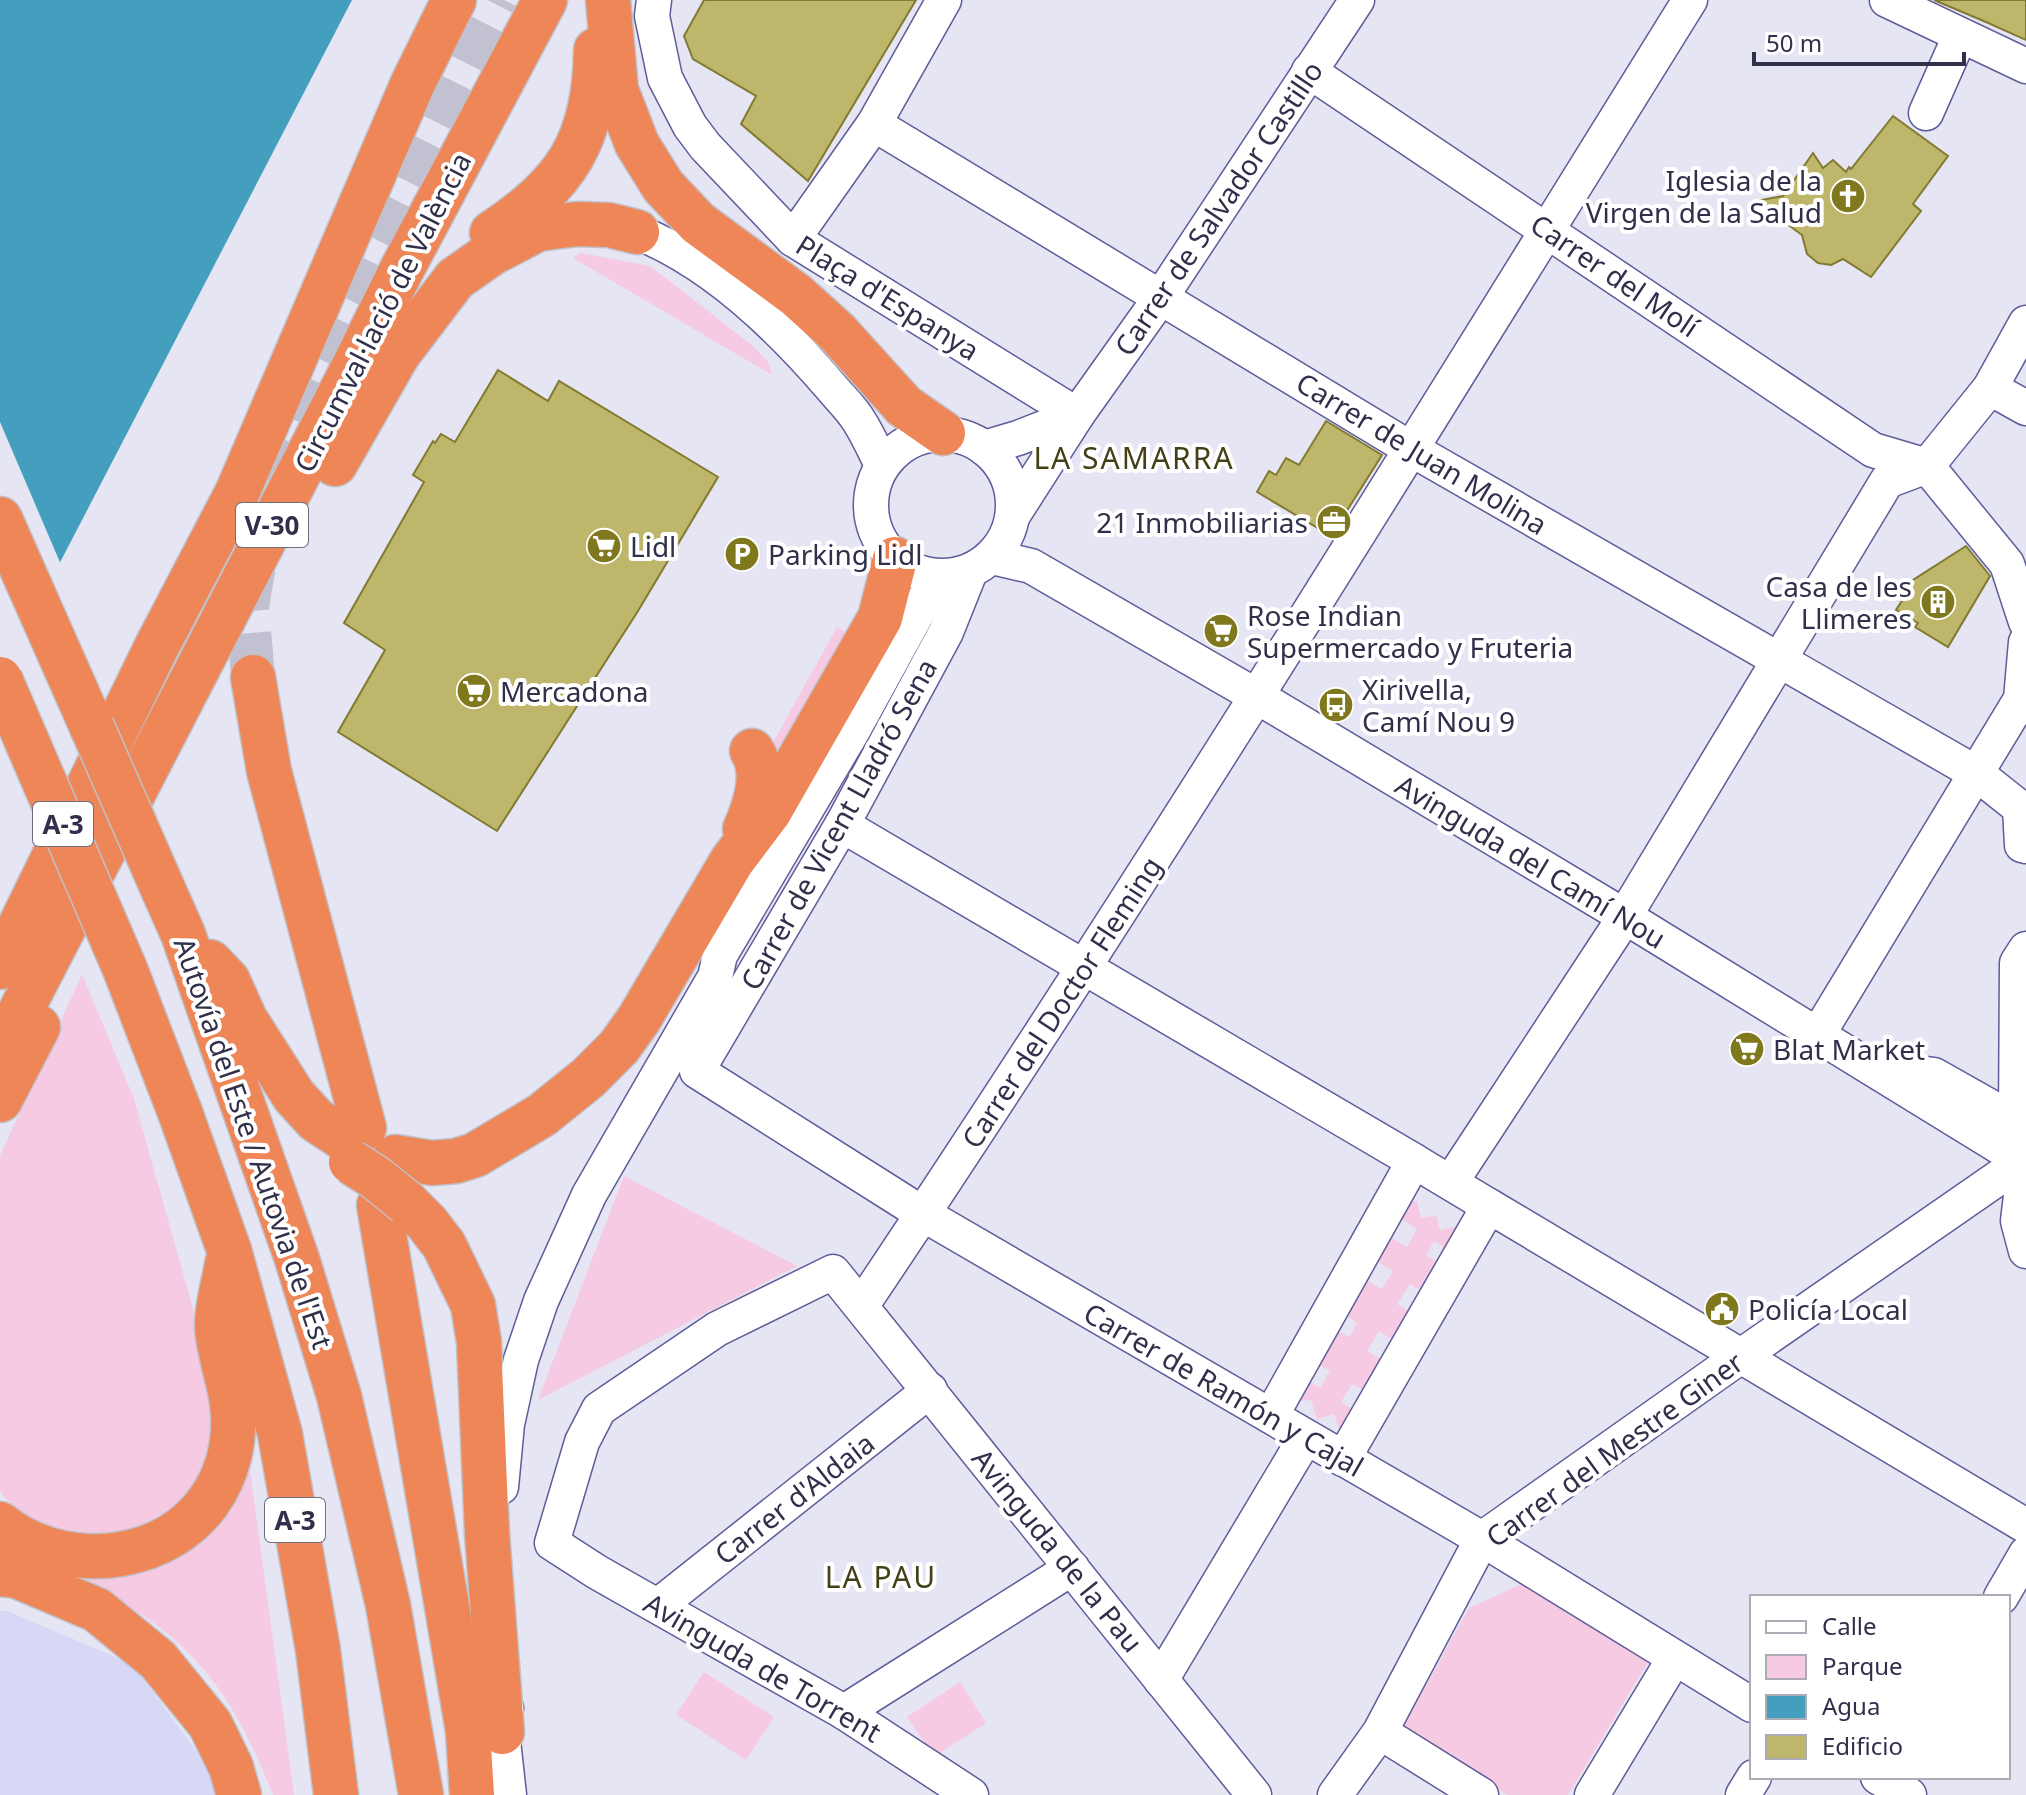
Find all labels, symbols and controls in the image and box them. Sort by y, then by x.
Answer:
scale bar [1754,16,1964,66]
text: 50 m [1766,26,1822,59]
street label: Carrer de Salvador Castillo [1105,53,1331,363]
street label: Circumval·lació de València [285,146,479,478]
place label: Iglesia de la Virgen de la Salud [1586,161,1822,231]
church icon: Iglesia de la Virgen de la Salud [1829,177,1867,215]
street label: Carrer del Molí [1524,205,1707,346]
street label: Plaça d'Espanya [789,226,987,368]
street label: Carrer de Juan Molina [1290,363,1554,543]
district label: LA SAMARRA [1033,437,1235,478]
road number: V-30 [236,503,308,547]
place label: 21 Inmobiliarias [1096,503,1308,541]
office icon: 21 Inmobiliarias [1315,503,1353,541]
supermarket icon: Lidl [585,527,623,565]
place label: Lidl [630,527,676,565]
parking icon: Parking Lidl [723,535,761,573]
place label: Parking Lidl [768,535,923,573]
place label: Casa de les Llimeres [1765,567,1912,637]
building icon: Casa de les Llimeres [1919,583,1957,621]
place label: Rose Indian Supermercado y Fruteria [1247,596,1573,666]
supermarket icon: Rose Indian Supermercado y Fruteria [1202,612,1240,650]
street label: Carrer de Vicent Lladró Sena [731,652,945,996]
place label: Xirivella, Camí Nou 9 [1362,670,1515,740]
supermarket icon: Mercadona [455,672,493,710]
place label: Mercadona [500,672,649,710]
bus stop icon: Xirivella, Camí Nou 9 [1317,686,1355,724]
street label: Avinguda del Camí Nou [1389,765,1673,957]
road number: A-3 [33,802,93,846]
street label: Carrer del Doctor Fleming [952,849,1170,1155]
street label: Autovía del Este / Autovia de l'Est [166,932,342,1354]
supermarket icon: Blat Market [1728,1030,1766,1068]
place label: Blat Market [1773,1030,1925,1068]
public building icon: Policía Local [1703,1290,1741,1328]
place label: Policía Local [1748,1290,1908,1328]
street label: Carrer de Ramón y Cajal [1077,1293,1371,1485]
street label: Carrer del Mestre Giner [1478,1343,1751,1555]
street label: Carrer d'Aldaia [706,1424,882,1572]
street label: Avinguda de la Pau [964,1440,1152,1660]
road number: A-3 [265,1498,325,1542]
district label: LA PAU [825,1556,937,1597]
street label: Avinguda de Torrent [637,1584,889,1750]
legend [1750,1595,2010,1779]
text: Calle [1822,1609,1877,1642]
text: Parque [1822,1649,1903,1682]
text: Agua [1822,1689,1880,1722]
text: Edificio [1822,1729,1903,1762]

